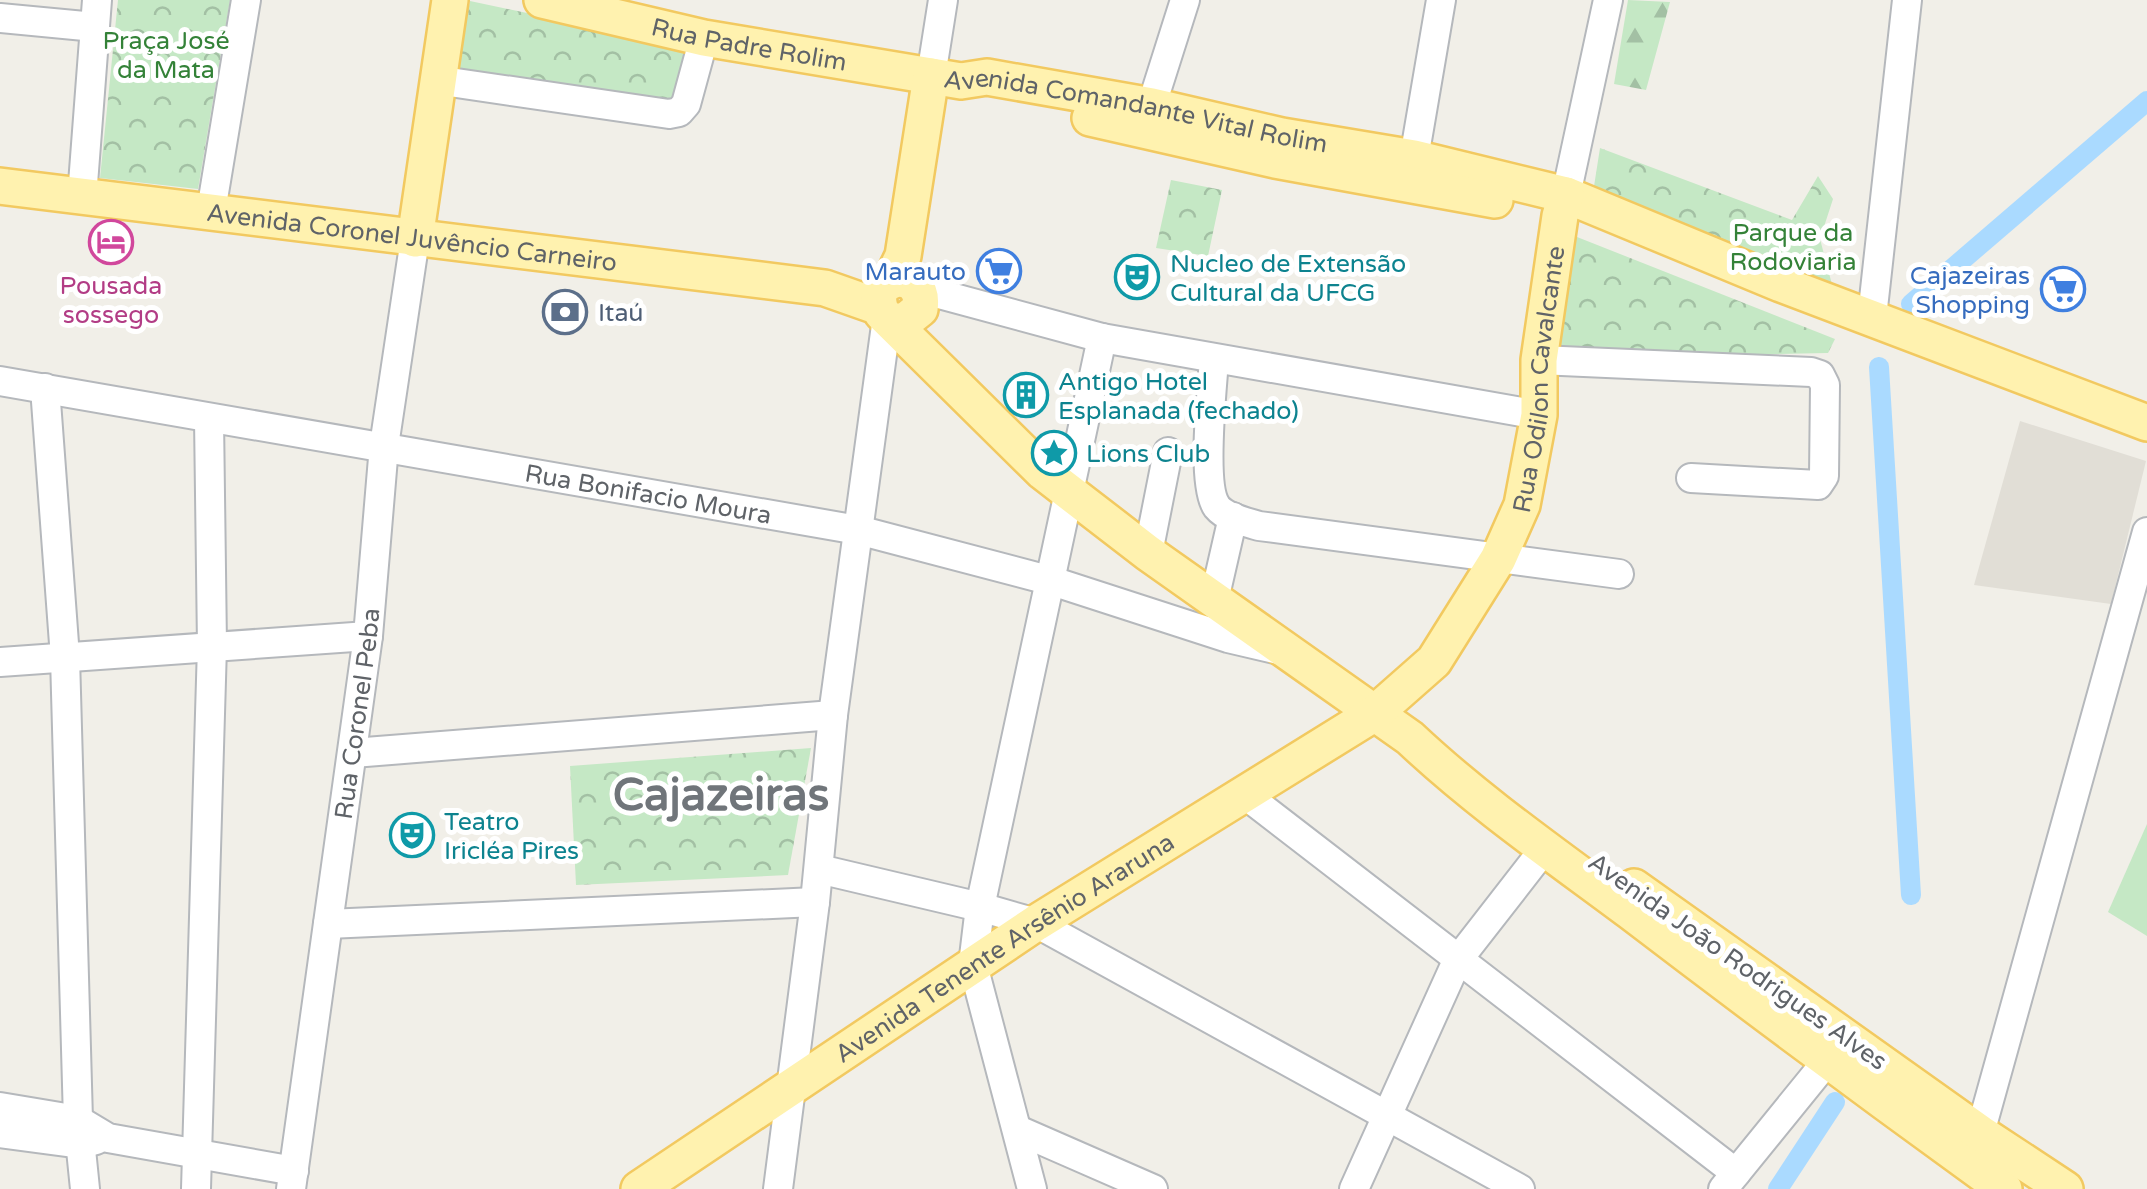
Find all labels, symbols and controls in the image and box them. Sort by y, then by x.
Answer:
street label: Rua Padre Rolim [648,12,849,78]
park label: Praça José da Mata [102,26,230,85]
street label: Avenida Comandante Vital Rolim [941,63,1330,159]
street label: Avenida Coronel Juvêncio Carneiro [205,198,619,278]
park label: Parque da Rodoviaria [1729,218,1857,277]
hotel icon: Pousada sossego [88,219,134,265]
street label: Rua Odilon Cavalcante [1507,244,1571,515]
supermarket icon: Marauto [976,248,1022,294]
place label: Nucleo de Extensão Cultural da UFCG [1170,249,1406,308]
theatre icon: Nucleo de Extensão Cultural da UFCG [1114,254,1160,300]
place label: Marauto [864,257,966,287]
place label: Cajazeiras Shopping [1910,261,2030,320]
supermarket icon: Cajazeiras Shopping [2040,266,2086,312]
place label: Pousada sossego [60,271,162,330]
bank icon: Itaú [542,289,588,335]
place label: Itaú [598,298,644,328]
place label: Antigo Hotel Esplanada (fechado) [1058,367,1299,426]
building icon: Antigo Hotel Esplanada (fechado) [1003,372,1049,418]
place icon: Lions Club [1031,430,1077,476]
place label: Lions Club [1086,439,1210,469]
street label: Rua Bonifacio Moura [522,458,774,531]
street label: Rua Coronel Peba [329,607,386,821]
district label: Cajazeiras [613,769,829,823]
place label: Teatro Iricléa Pires [444,807,579,866]
theatre icon: Teatro Iricléa Pires [389,812,435,858]
street label: Avenida Tenente Arsênio Araruna [829,827,1180,1069]
street label: Avenida João Rodrigues Alves [1582,847,1892,1077]

